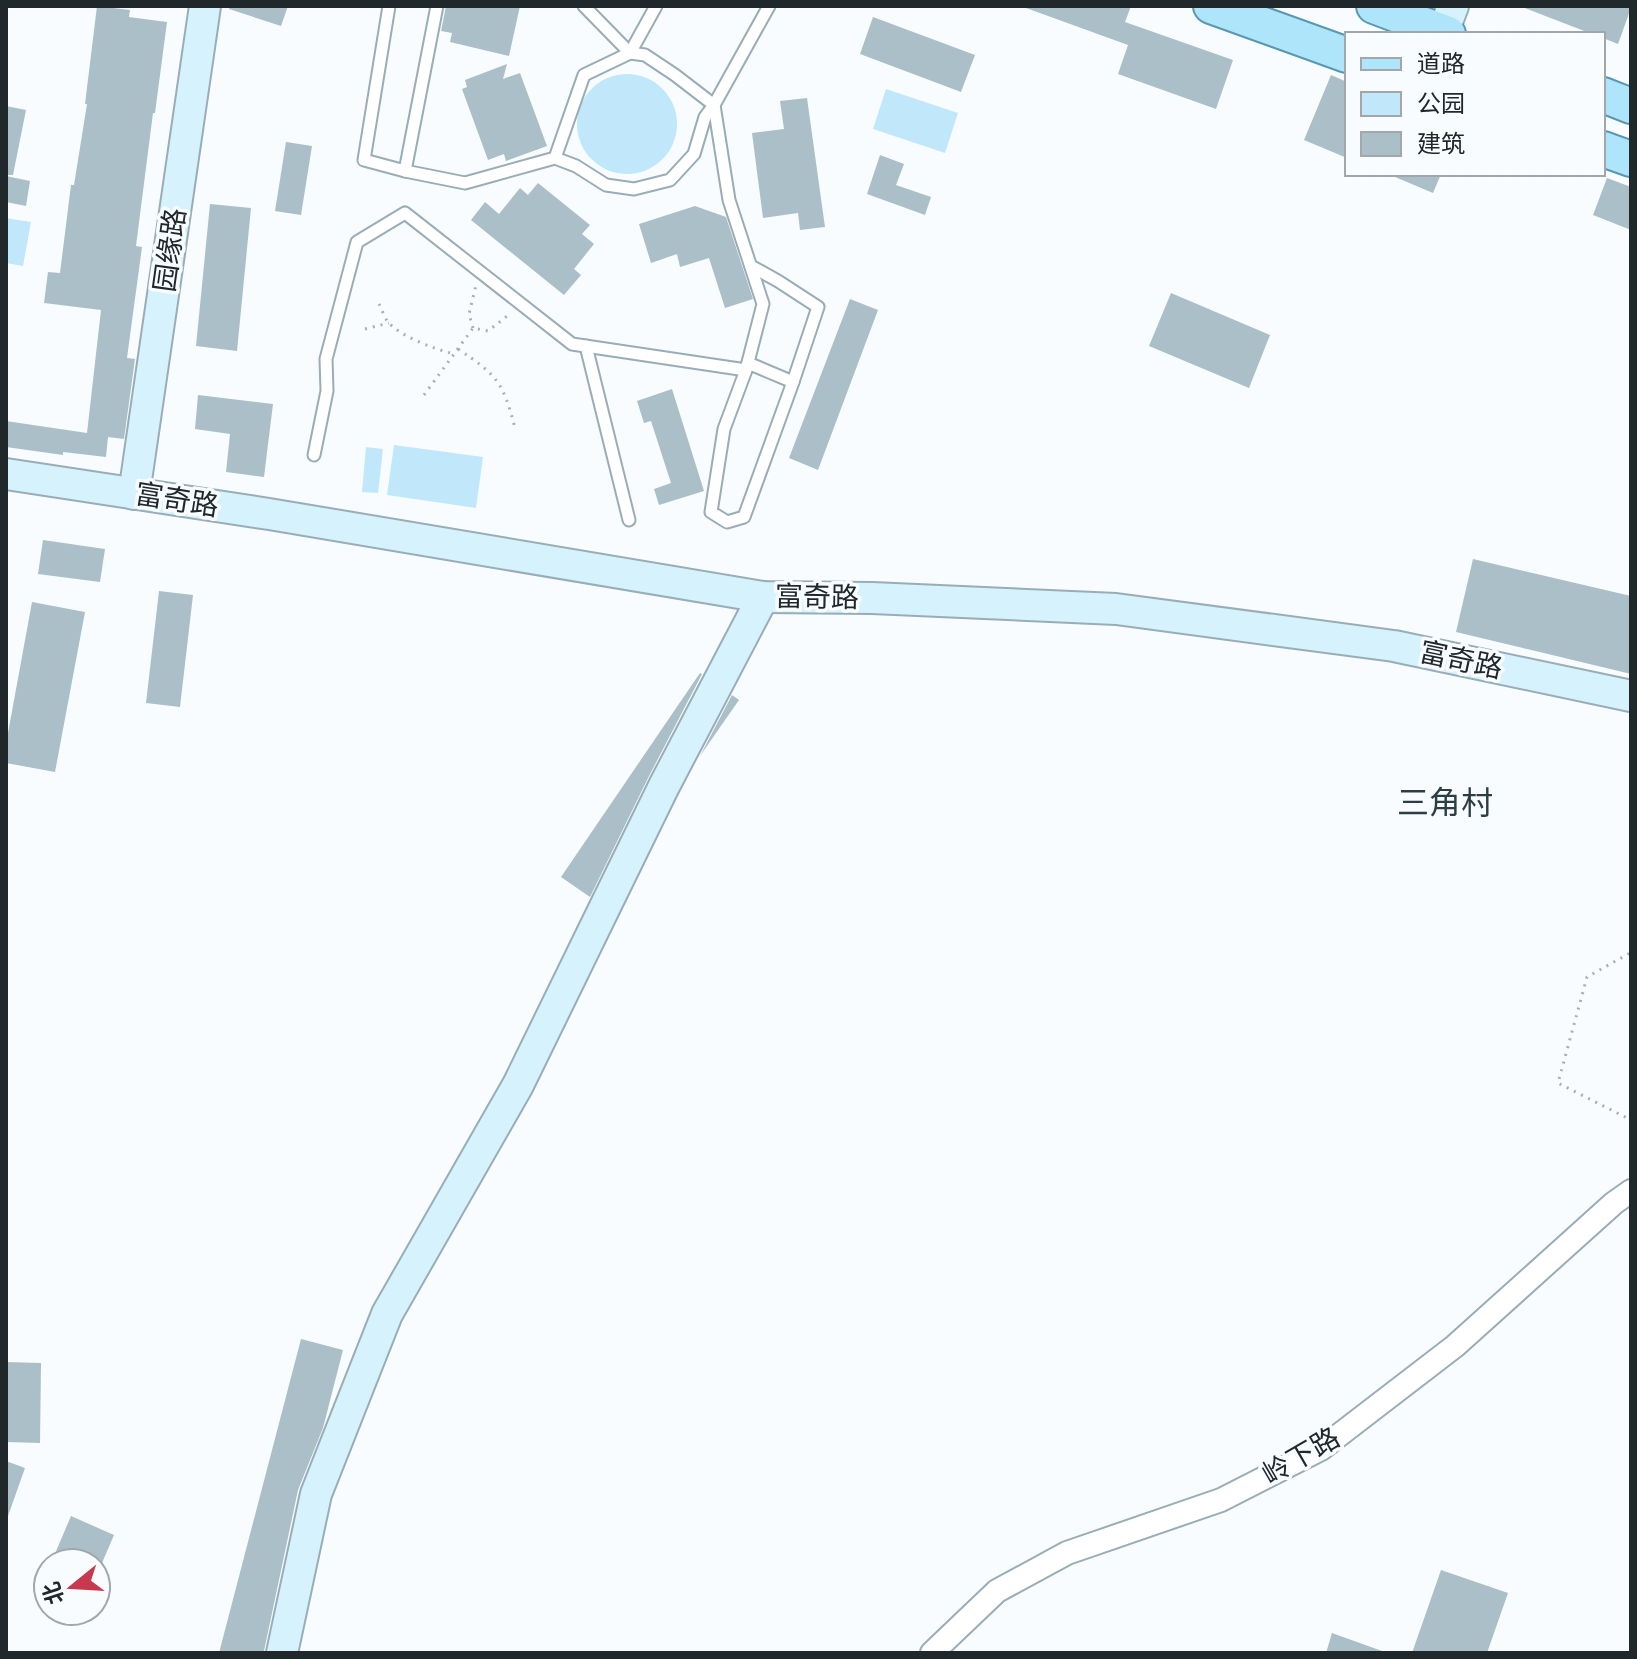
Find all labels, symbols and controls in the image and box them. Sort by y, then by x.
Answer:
legend [1345,32,1605,176]
text: 道路 [1417,50,1465,78]
text: 公园 [1417,90,1465,118]
text: 建筑 [1417,130,1465,158]
street label: 园缘路 [148,206,192,294]
street label: 富奇路 [133,477,221,523]
street label: 富奇路 [775,580,859,614]
street label: 富奇路 [1416,635,1506,685]
district label: 三角村 [1397,784,1493,822]
street label: 岭下路 [1256,1421,1346,1491]
north arrow [32,1547,112,1627]
text: 北 [38,1579,69,1607]

